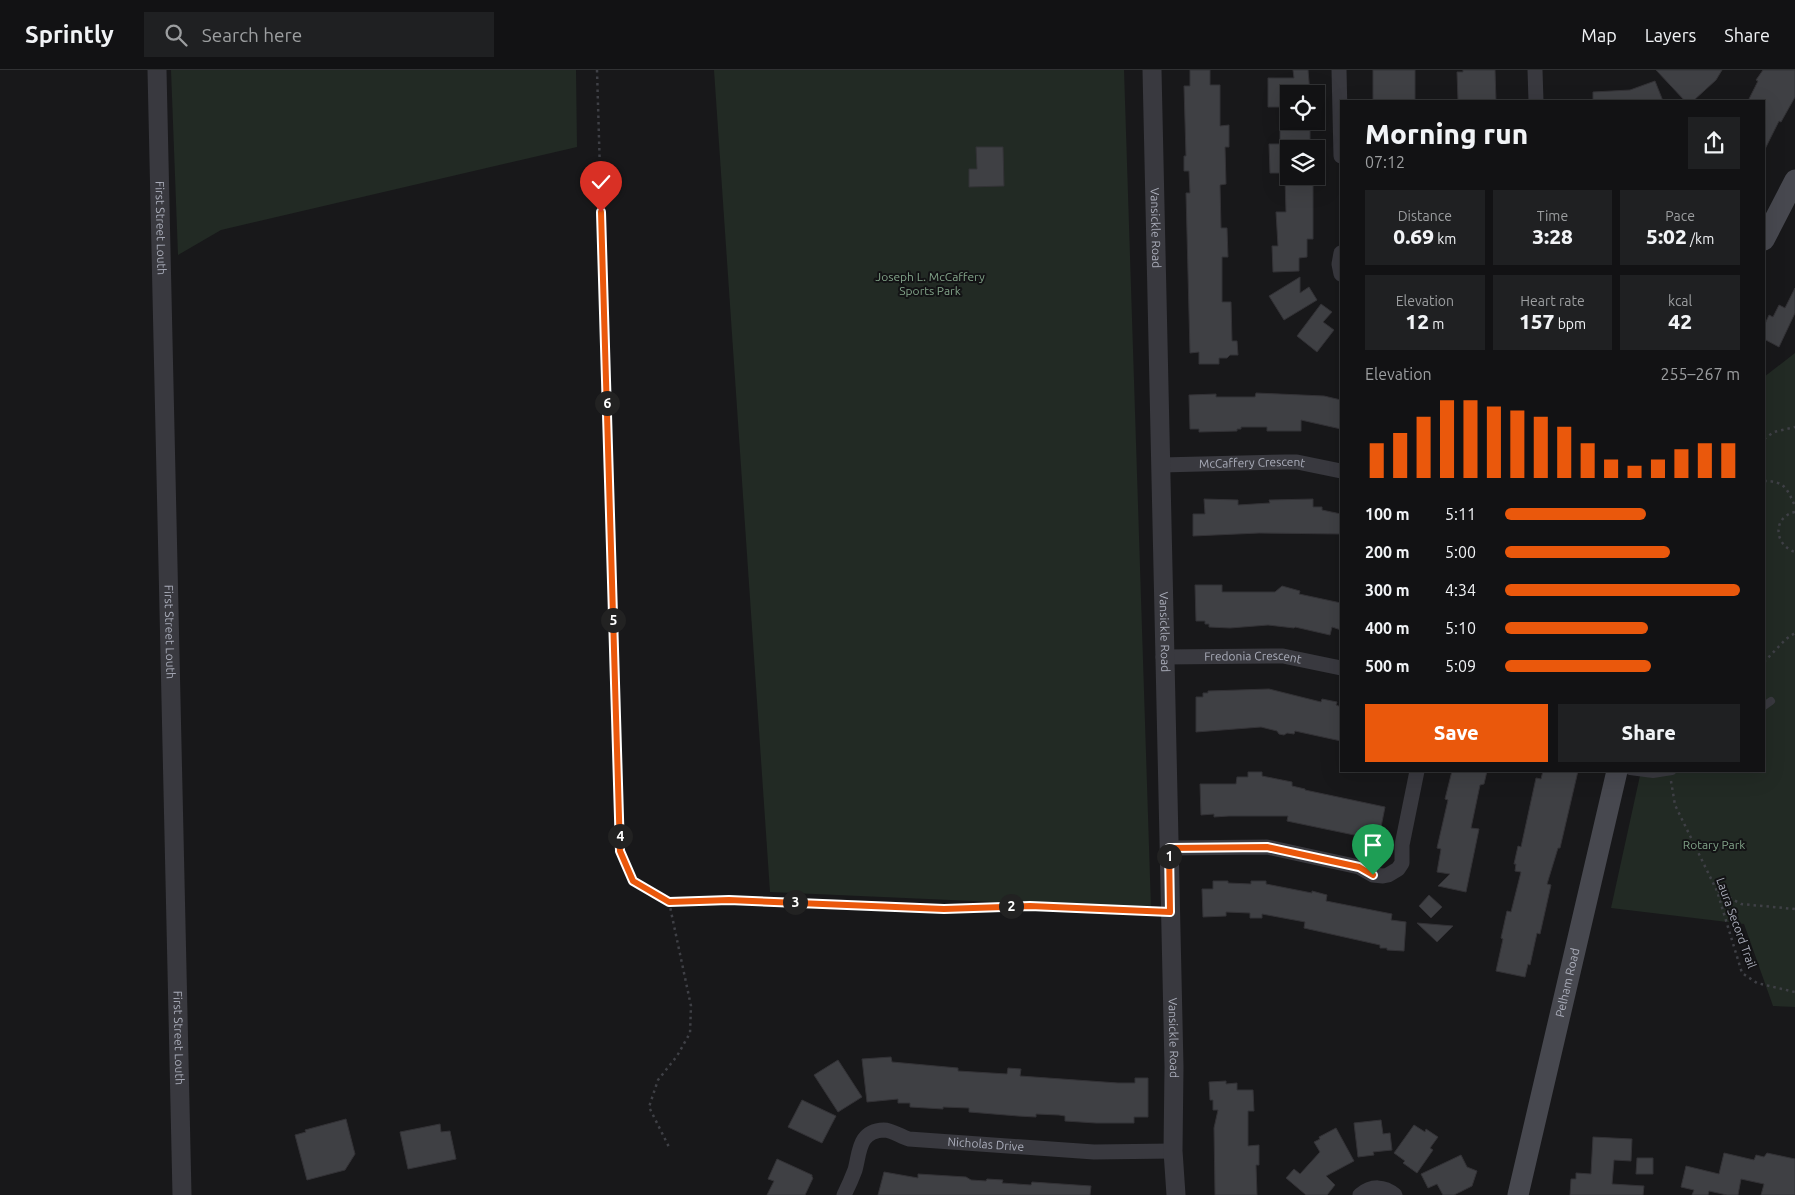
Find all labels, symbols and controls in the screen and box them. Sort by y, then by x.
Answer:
search box [144,12,494,57]
text: Sprintly [25,21,114,48]
icon: search [162,21,190,49]
text: Search here [202,24,302,46]
text: Map [1581,25,1617,45]
text: Layers [1645,25,1696,45]
text: Share [1724,25,1770,45]
map controls [1280,85,1325,185]
button: locate [1280,85,1325,130]
button: share [1688,117,1740,169]
text: Morning run [1365,118,1528,149]
button: layers [1280,140,1325,185]
text: 07:12 [1365,153,1405,171]
pin [580,161,622,212]
icon: check [587,168,615,196]
street label: First Street Louth [153,181,169,275]
street label: Vansickle Road [1149,188,1163,268]
text: Distance [1398,208,1452,224]
text: Time [1537,208,1568,224]
text: Pace [1665,208,1695,224]
text: 0.69 [1393,224,1434,248]
text: 3:28 [1532,224,1573,248]
text: 5:02 [1646,224,1687,248]
text: km [1434,231,1456,247]
text: /km [1687,231,1714,247]
park label: Joseph L. McCaffery Sports Park [875,270,985,297]
text: Elevation [1396,293,1454,309]
text: Heart rate [1520,293,1585,309]
text: kcal [1668,293,1692,309]
text: 12 [1405,309,1429,333]
text: 157 [1519,309,1554,333]
text: 42 [1668,309,1692,333]
text: m [1429,316,1444,332]
text: bpm [1554,316,1586,332]
text: Elevation [1365,365,1432,383]
text: 255–267 m [1660,365,1740,383]
pin: 6 [594,390,620,416]
text: 6 [604,395,611,411]
street label: McCaffery Crescent [1199,455,1307,470]
text: 100 m [1365,505,1410,523]
text: 5:11 [1445,505,1476,523]
text: 200 m [1365,543,1410,561]
text: 5:00 [1445,543,1476,561]
text: 300 m [1365,581,1410,599]
text: 4:34 [1445,581,1476,599]
street label: First Street Louth [162,585,178,679]
street label: Vansickle Road [1158,591,1172,672]
pin: 5 [600,608,626,632]
text: 5 [610,612,617,628]
text: 400 m [1365,619,1410,637]
text: 5:10 [1445,619,1476,637]
street label: Fredonia Crescent [1204,649,1303,666]
text: 500 m [1365,657,1410,675]
text: 5:09 [1445,657,1476,675]
button: Save [1365,704,1548,762]
button: Share [1558,704,1740,762]
pin: 4 [608,824,632,848]
pin [1352,824,1394,875]
text: 4 [617,828,624,844]
icon: arrive [1359,831,1387,859]
park label: Rotary Park [1683,838,1745,851]
pin: 1 [1156,844,1182,868]
text: 1 [1166,848,1173,864]
street label: Laura Secord Trail [1714,876,1759,970]
pin: 3 [782,890,808,914]
text: 3 [792,894,799,910]
pin: 2 [998,894,1024,918]
text: 2 [1008,898,1015,914]
street label: Pelham Road [1553,947,1581,1018]
street label: First Street Louth [171,990,187,1085]
street label: Vansickle Road [1166,997,1181,1078]
street label: Nicholas Drive [947,1135,1025,1153]

